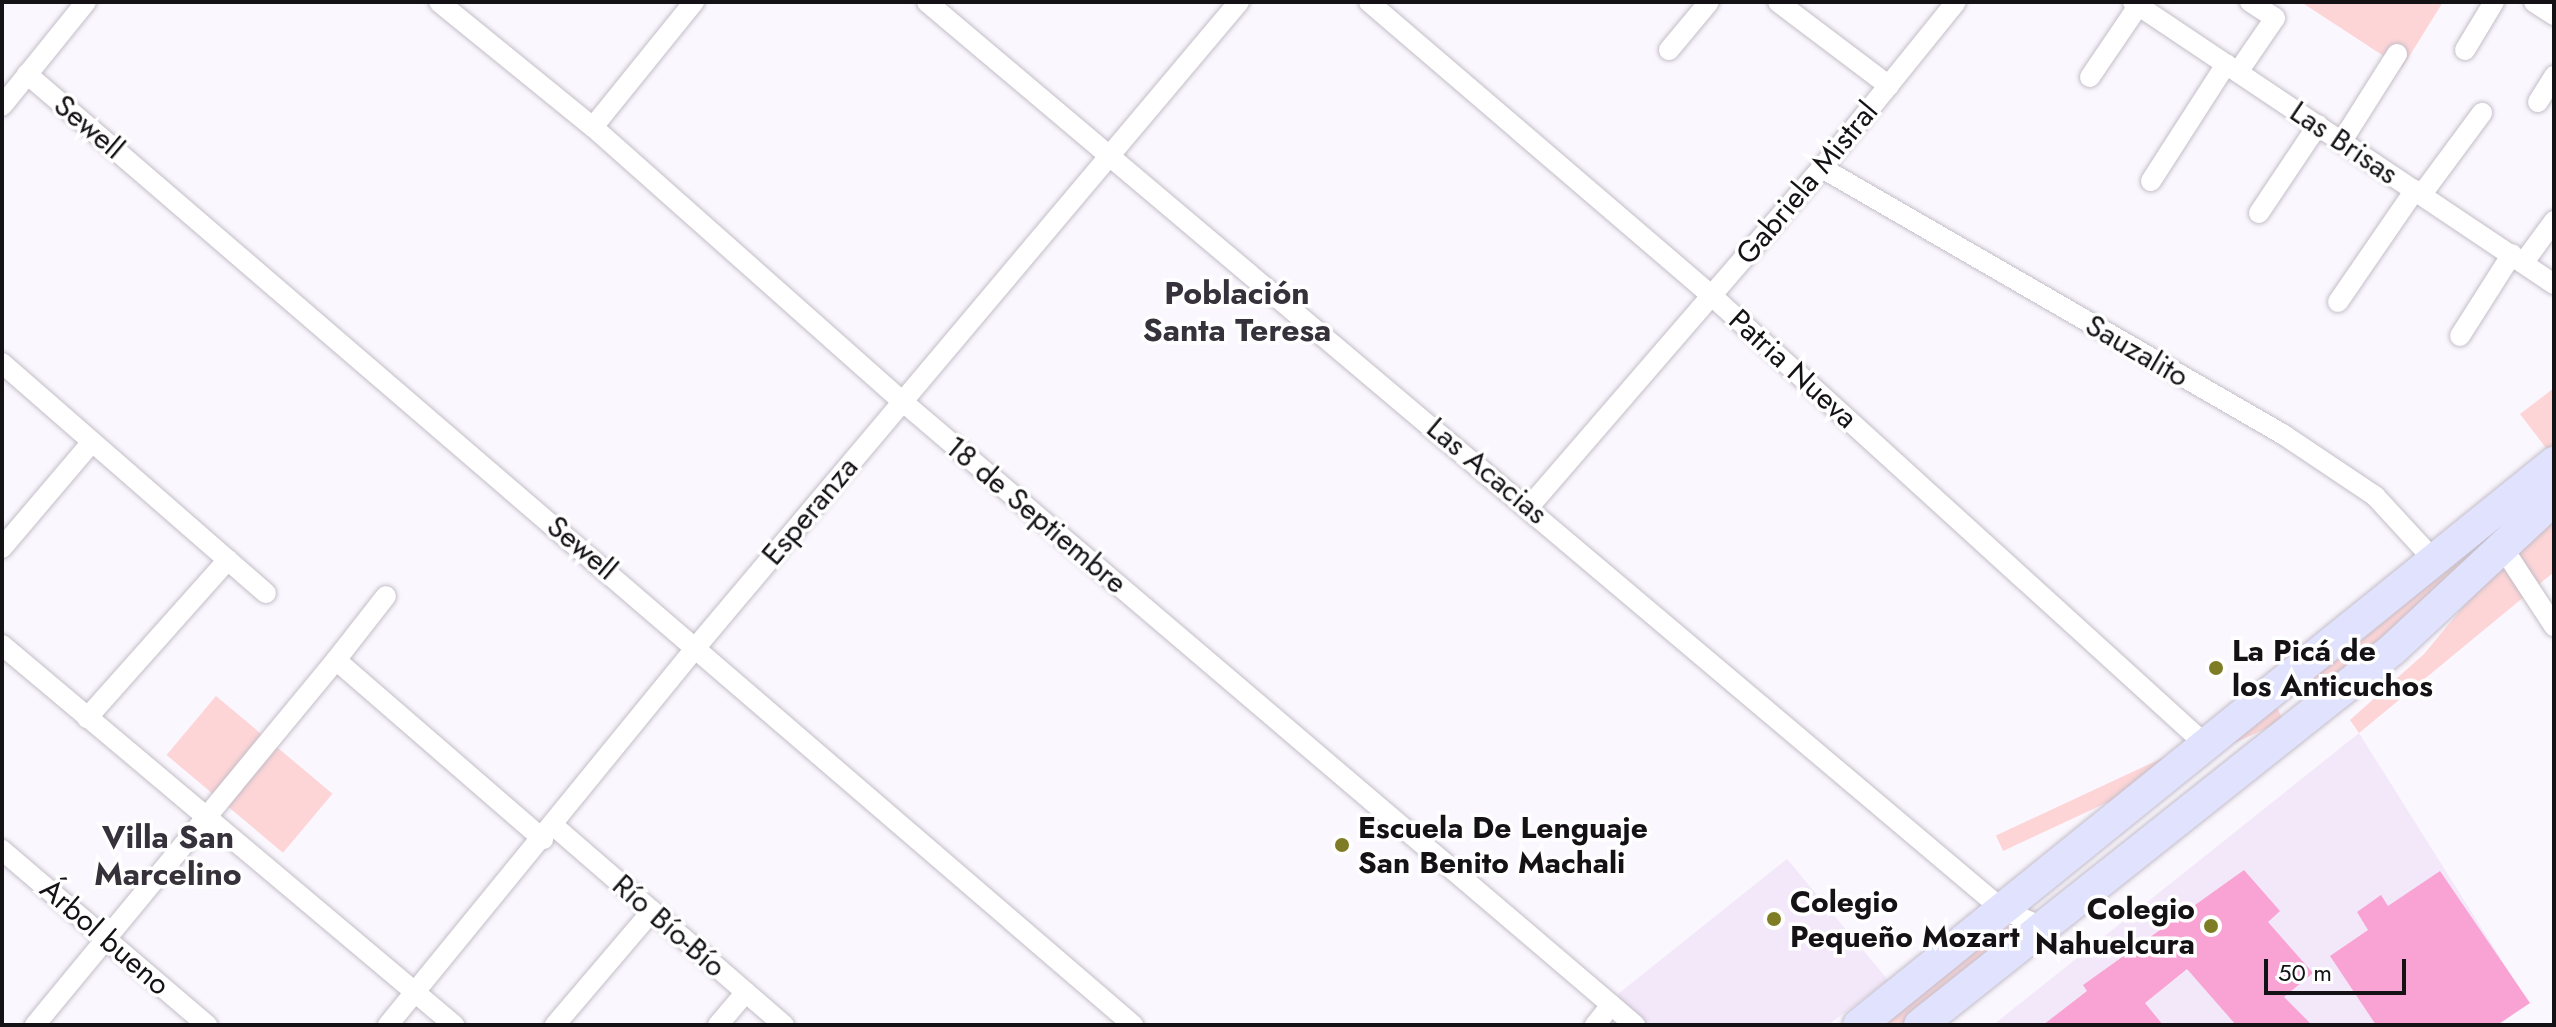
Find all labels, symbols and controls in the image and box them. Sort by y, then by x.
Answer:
street label: Sewell [47,87,131,167]
street label: Gabriela Mistral [1728,94,1886,272]
street label: Las Brisas [2283,94,2405,192]
district label: Población Santa Teresa [1143,275,1331,350]
street label: Patria Nueva [1721,302,1865,436]
street label: Sauzalito [2079,307,2195,395]
street label: Las Acacias [1419,410,1555,532]
street label: 18 de Septiembre [938,429,1134,601]
street label: Esperanza [754,450,866,572]
street label: Sewell [540,508,624,588]
place label: La Picá de los Anticuchos [2232,633,2433,704]
marker: La Picá de los Anticuchos [2207,659,2225,677]
place label: Escuela De Lenguaje San Benito Machali [1358,810,1648,880]
district label: Villa San Marcelino [94,819,242,894]
marker: Escuela De Lenguaje San Benito Machali [1333,836,1351,854]
street label: Río Bío-Bío [605,867,733,985]
street label: Árbol bueno [33,871,177,1003]
place label: Colegio Pequeño Mozart [1790,884,2020,954]
place label: Colegio Nahuelcura [2035,891,2195,962]
marker: Colegio Pequeño Mozart [1765,910,1783,928]
marker: Colegio Nahuelcura [2202,917,2220,935]
scale bar [2268,943,2410,993]
text: 50 m [2278,955,2332,990]

